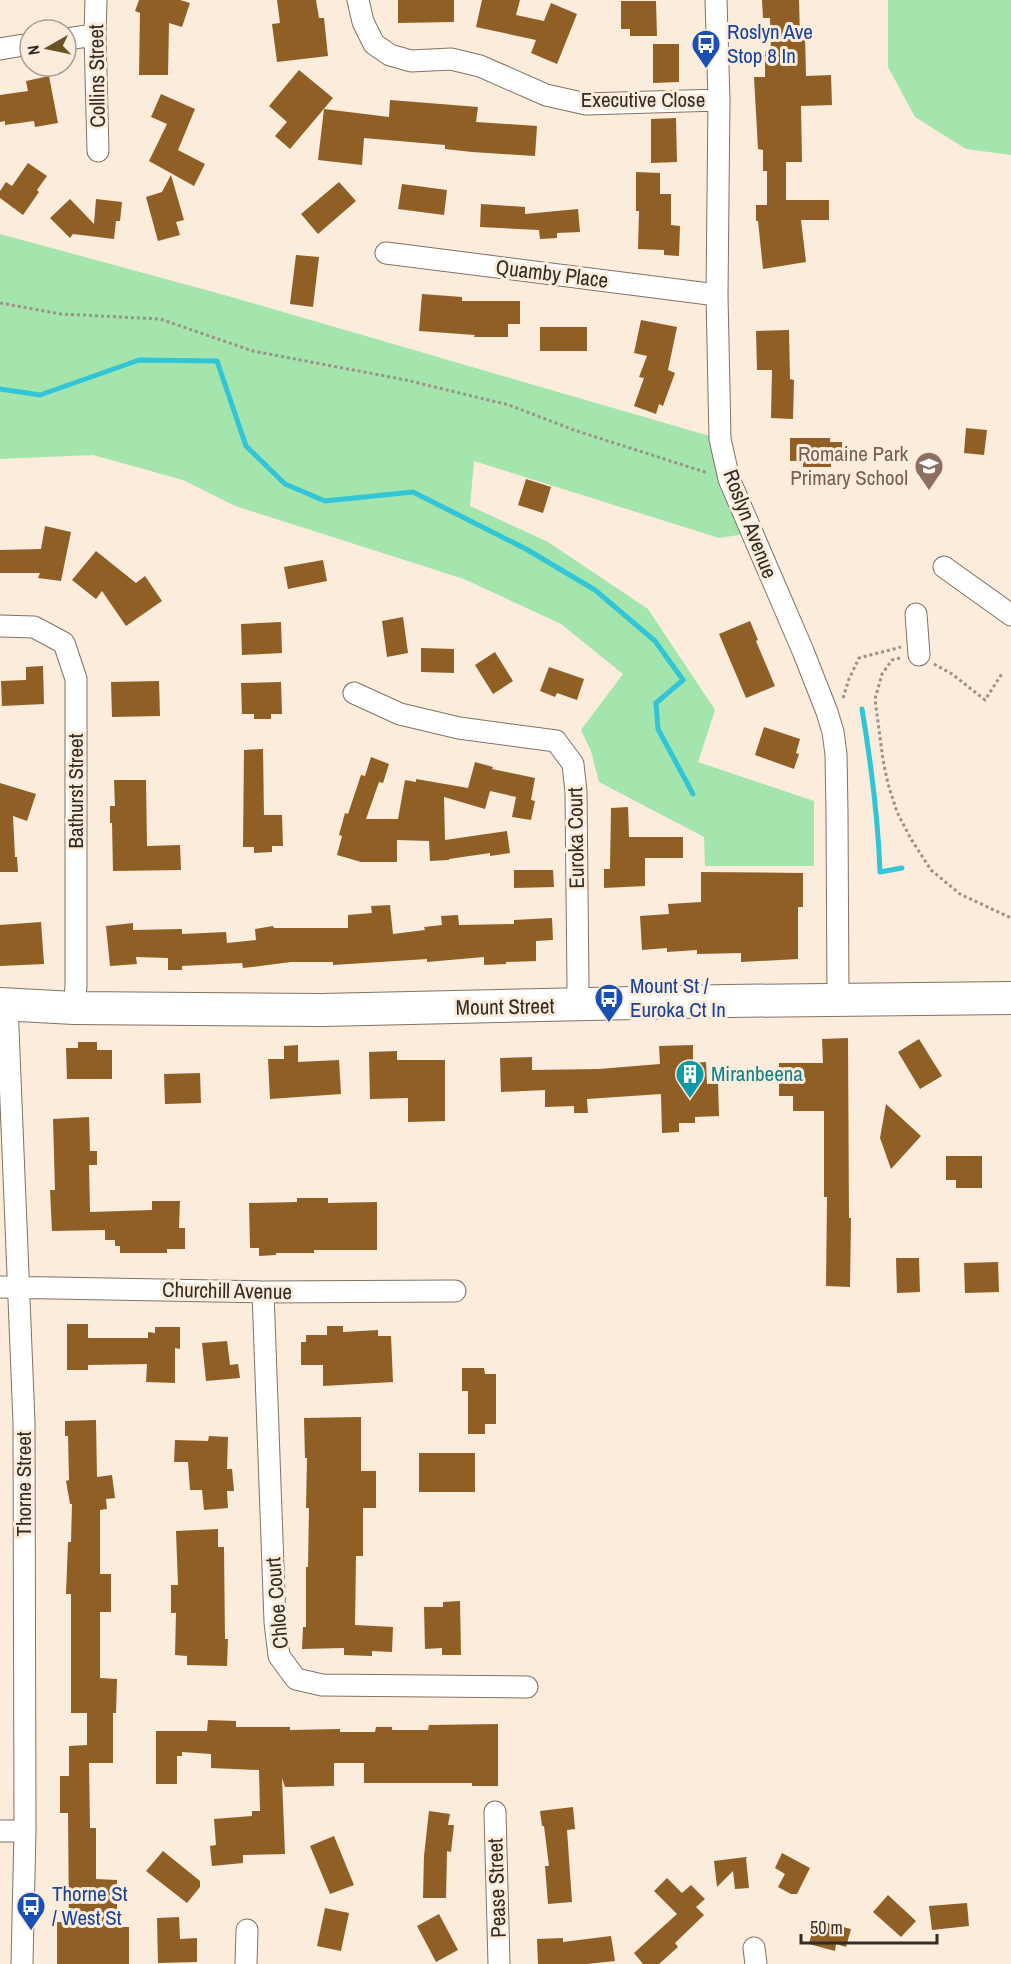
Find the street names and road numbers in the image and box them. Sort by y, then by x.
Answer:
street label: Collins Street [81,24,112,128]
street label: Executive Close [581,85,705,114]
street label: Quamby Place [494,252,610,295]
street label: Roslyn Avenue [716,465,785,583]
street label: Bathurst Street [61,733,90,848]
street label: Euroka Court [560,787,591,889]
street label: Mount Street [455,991,555,1022]
street label: Churchill Avenue [162,1275,292,1306]
street label: Thorne Street [9,1431,38,1537]
street label: Chloe Court [258,1556,295,1650]
street label: Pease Street [480,1838,513,1938]

